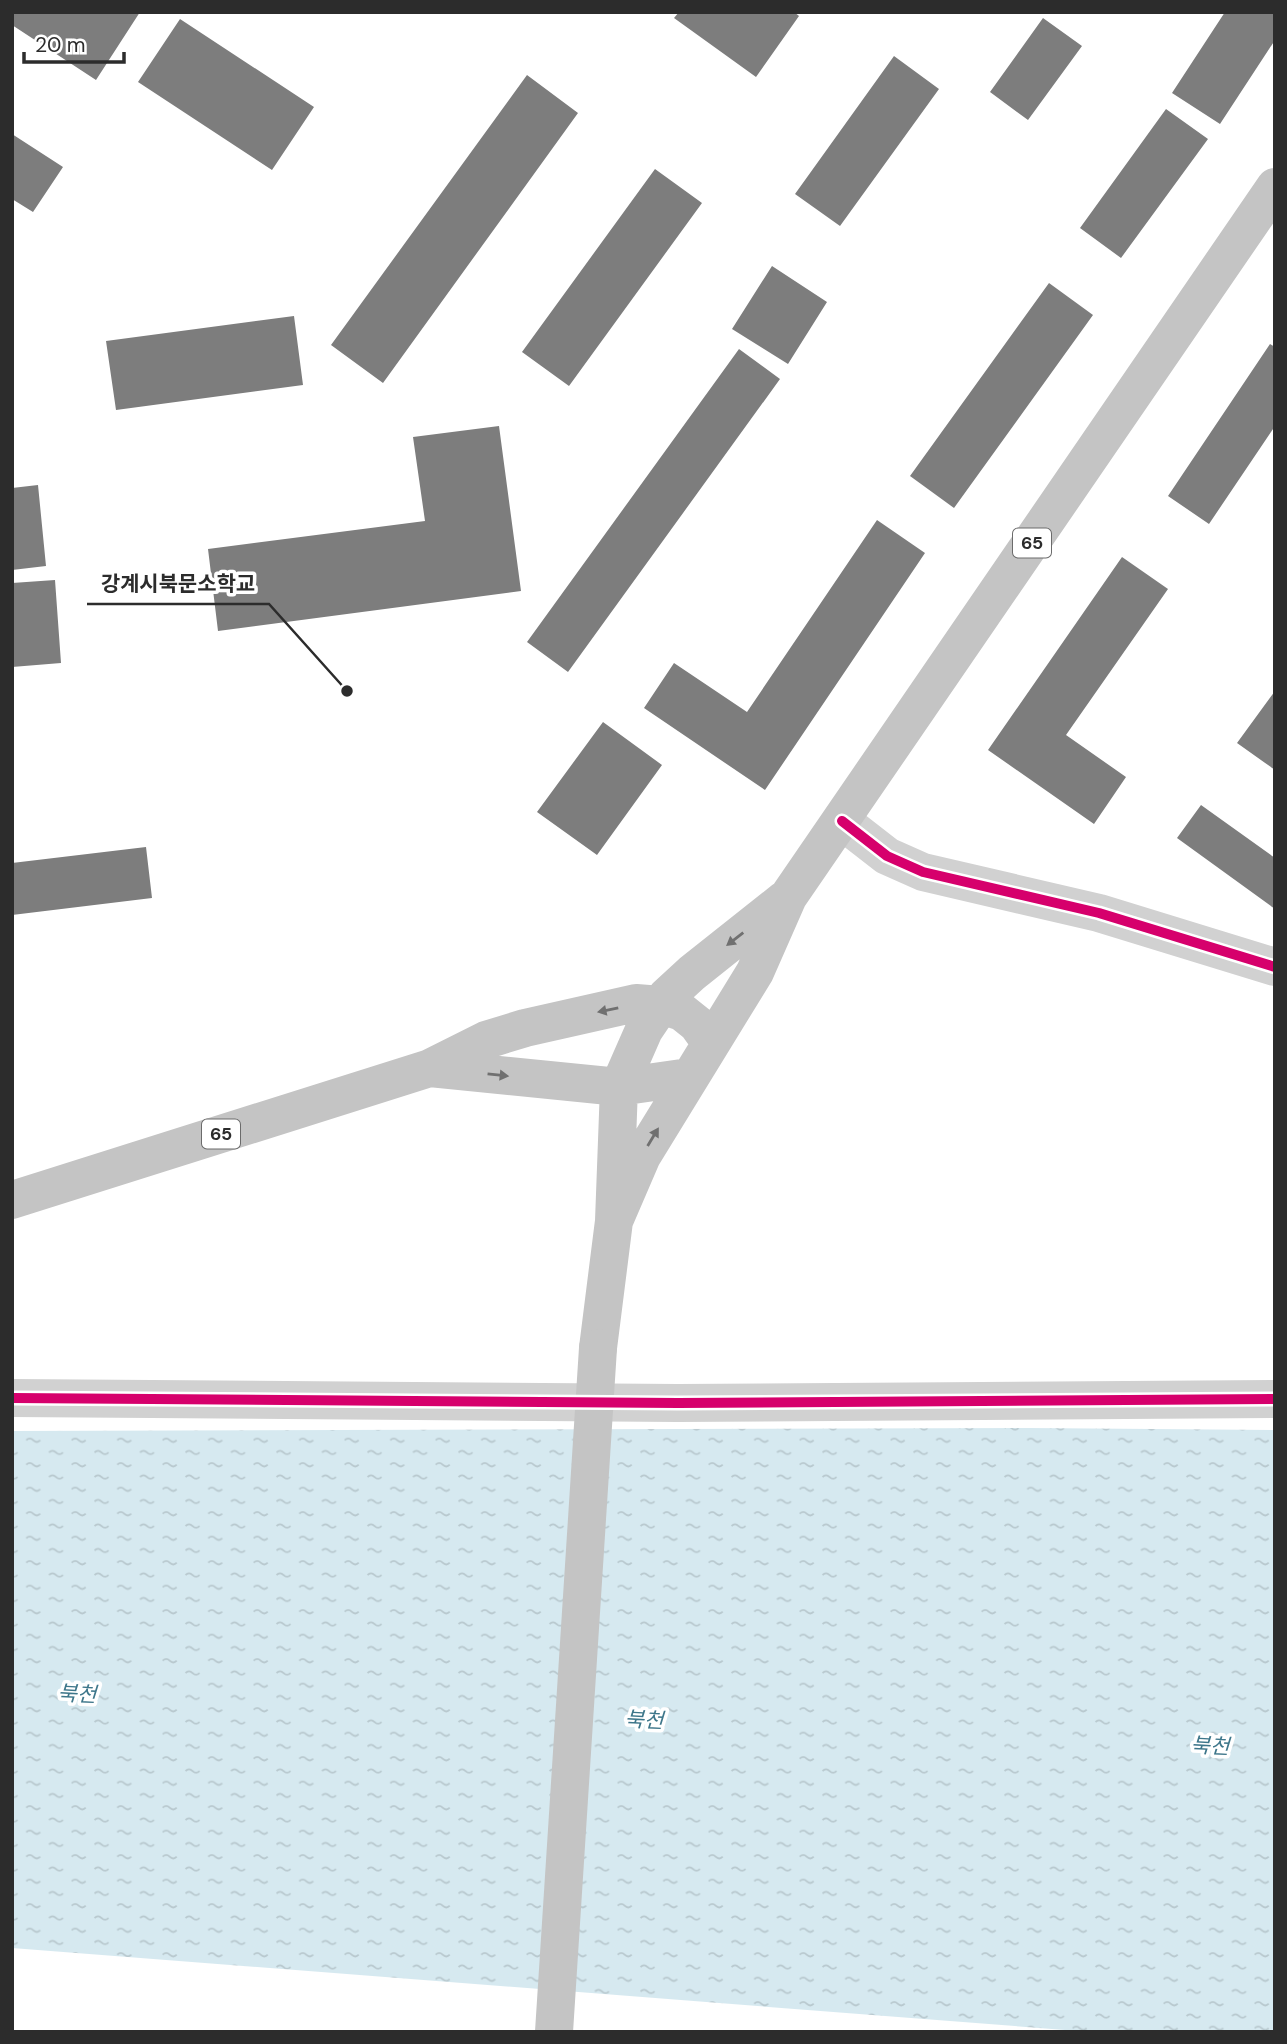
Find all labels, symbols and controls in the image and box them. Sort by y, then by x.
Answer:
scale bar [24,21,124,65]
text: 20 m [35,31,86,59]
road number: 65 [1013,528,1051,558]
callout: 강계시북문소학교 [87,562,269,604]
text: 강계시북문소학교 [101,570,255,598]
one-way arrow [726,931,744,946]
one-way arrow [597,1004,619,1015]
one-way arrow [487,1070,509,1081]
road number: 65 [202,1120,240,1148]
one-way arrow [647,1127,660,1146]
water label: 북천 [57,1679,100,1709]
water label: 북천 [624,1705,667,1735]
water label: 북천 [1190,1731,1233,1761]

